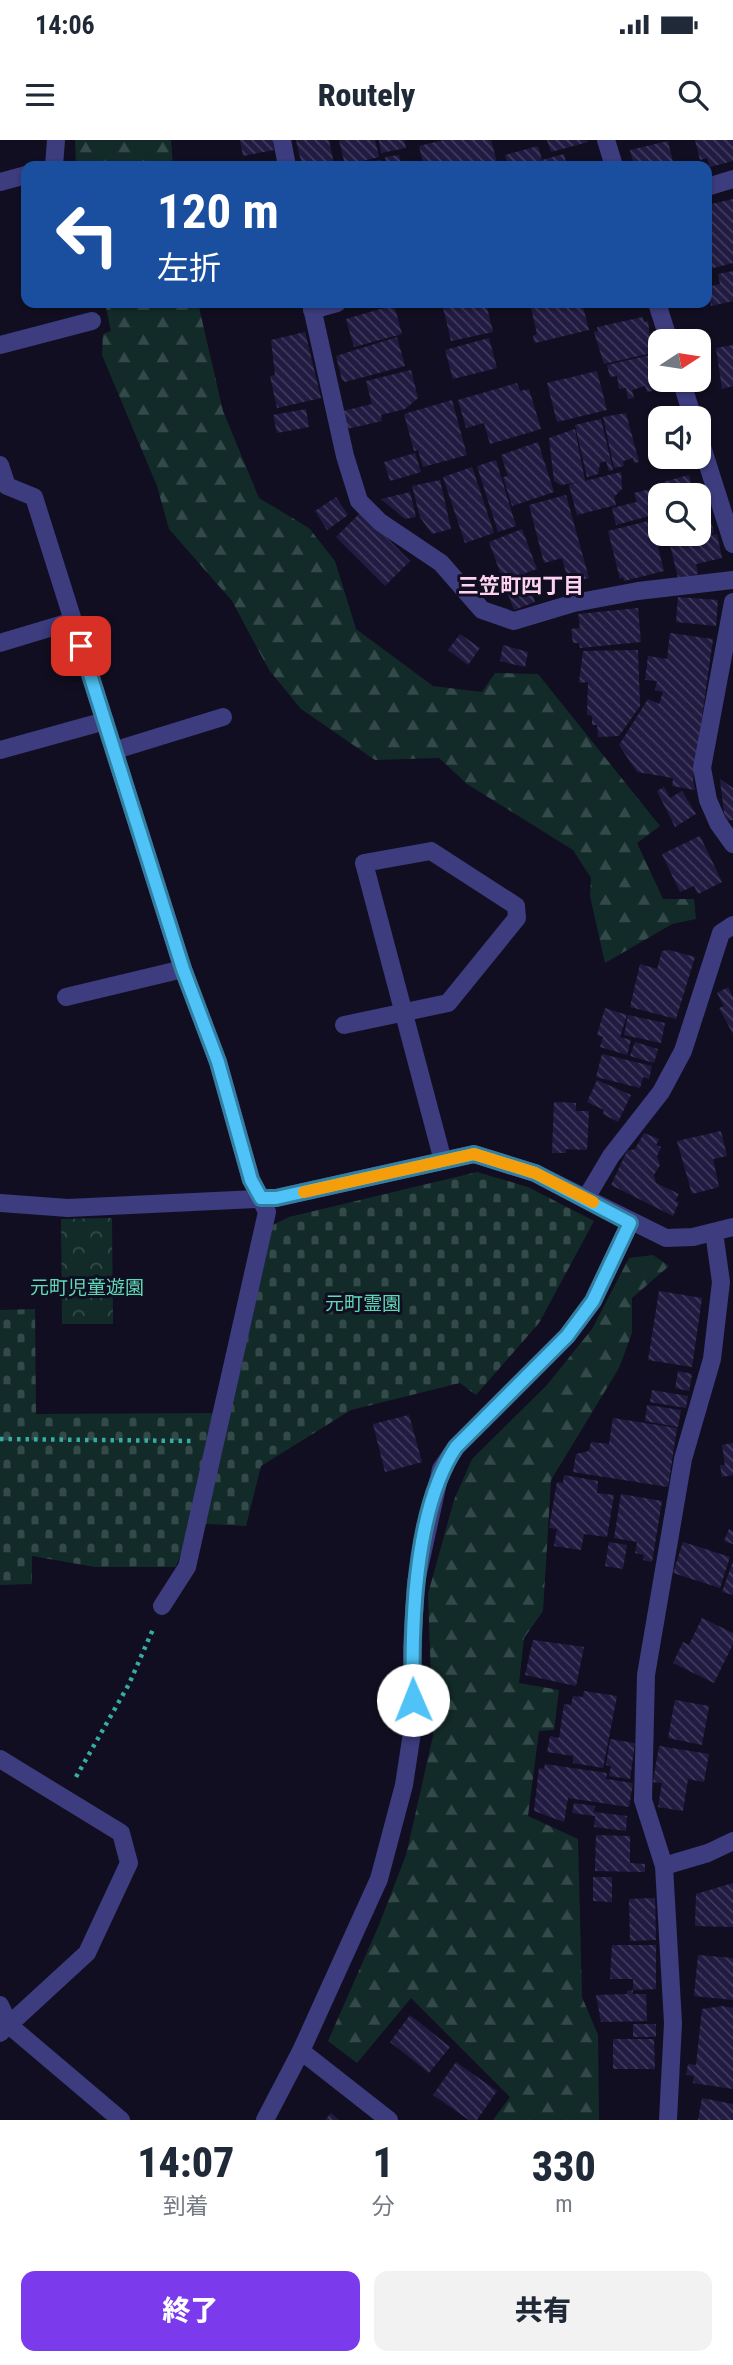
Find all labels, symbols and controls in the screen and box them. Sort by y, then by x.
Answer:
text: 14:06 [35,10,95,40]
icon: menu [21,76,59,114]
text: Routely [318,76,415,114]
icon: search [674,76,712,114]
text: 120 m [157,183,279,240]
icon: left [42,189,133,280]
text: 左折 [157,249,221,287]
north arrow [648,329,710,392]
map controls [648,329,711,546]
button: sound [648,406,711,469]
button: search [648,483,711,546]
district label: 三笠町四丁目 [458,574,584,598]
pin [51,616,111,676]
icon: arrive [62,627,100,665]
park label: 元町児童遊園 [30,1276,144,1299]
park label: 元町霊園 [325,1292,401,1315]
position arrow [376,1663,450,1737]
text: 14:07 [137,2138,234,2187]
text: 1 [372,2138,394,2187]
text: 330 [532,2142,596,2191]
text: m [555,2191,572,2218]
text: 到着 [163,2193,209,2220]
text: 分 [372,2193,395,2220]
button: 終了 [21,2271,360,2351]
button: 共有 [374,2271,712,2351]

